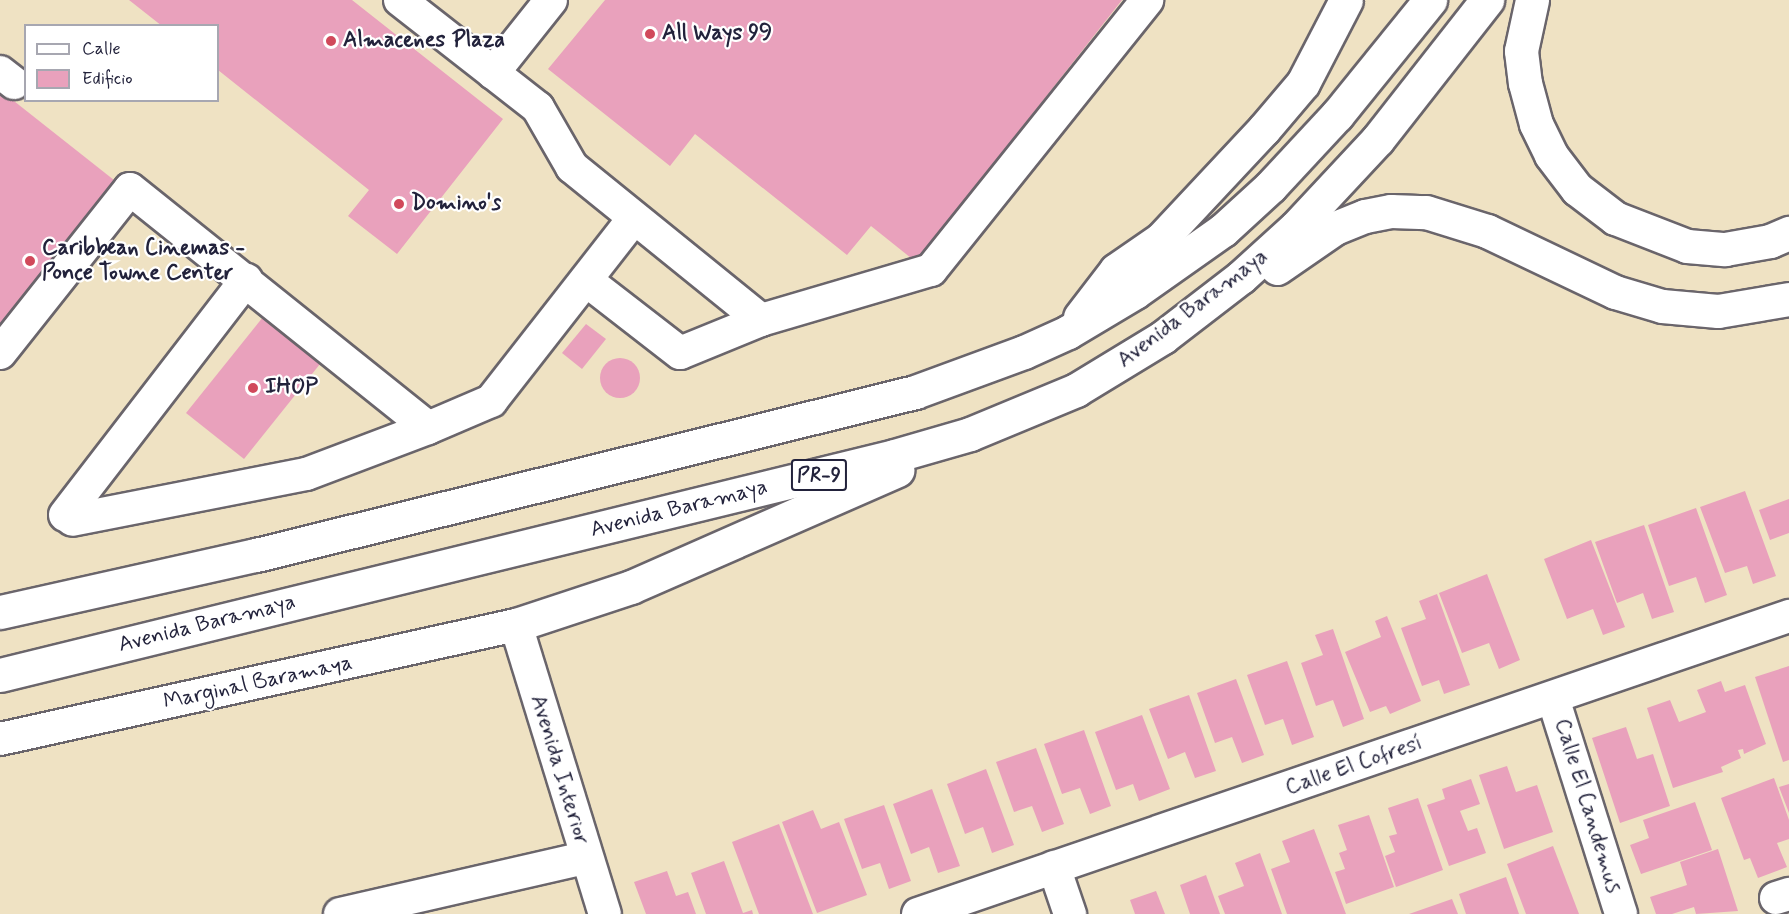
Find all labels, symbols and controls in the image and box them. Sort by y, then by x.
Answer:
place label: All Ways 99 [662,21,774,47]
legend [24,24,219,102]
marker: All Ways 99 [643,27,657,41]
place label: Almacenes Plaza [343,28,503,54]
marker: Almacenes Plaza [324,34,338,48]
text: Calle [82,37,121,61]
text: Edificio [82,67,133,91]
place label: Domino's [411,191,501,217]
marker: Domino's [392,197,406,211]
place label: Caribbean Cinemas - Ponce Towne Center [42,235,250,286]
street label: Avenida Baramaya [1112,243,1274,375]
marker: Caribbean Cinemas - Ponce Towne Center [23,254,37,268]
place label: IHOP [265,375,318,401]
marker: IHOP [246,381,260,395]
road number: PR-9 [790,457,848,493]
street label: Avenida Baramaya [587,474,771,544]
street label: Avenida Baramaya [115,589,299,659]
street label: Marginal Baramaya [160,650,356,716]
street label: Avenida Interior [524,692,594,848]
street label: Calle El Candemus [1548,717,1626,895]
street label: Calle El Cofresí [1280,729,1428,803]

